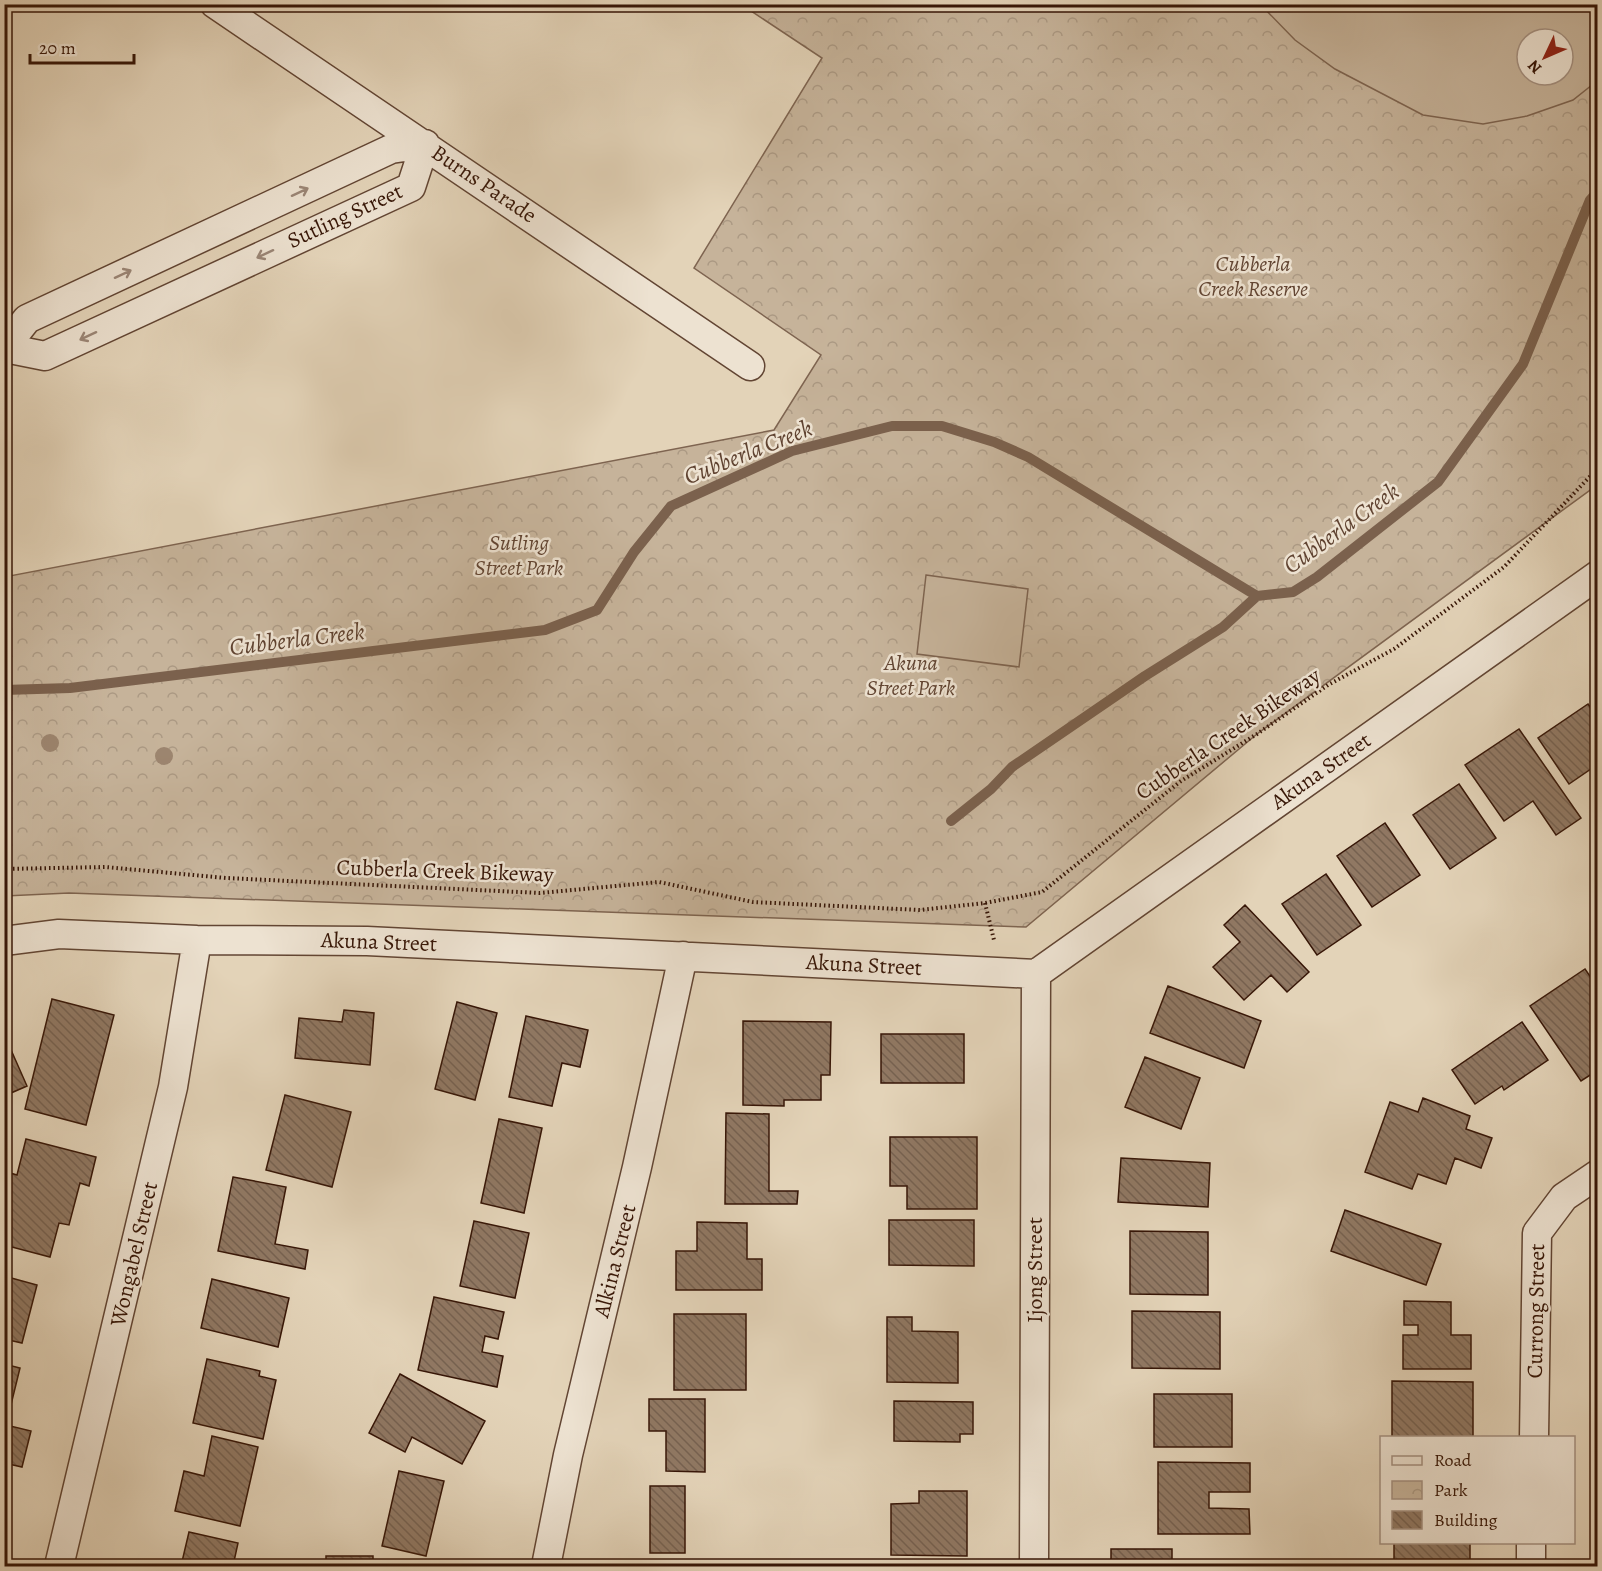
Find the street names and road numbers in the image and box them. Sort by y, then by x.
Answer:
street label: Burns Parade [426,138,542,230]
street label: Sutling Street [282,176,408,256]
street label: Cubberla Creek Bikeway [1130,661,1327,807]
street label: Akuna Street [1264,725,1377,817]
street label: Cubberla Creek Bikeway [336,852,554,890]
street label: Akuna Street [320,925,437,959]
street label: Akuna Street [804,947,923,983]
street label: Wongabel Street [103,1179,165,1330]
street label: Alkina Street [586,1201,644,1322]
street label: Ijong Street [1020,1217,1050,1323]
street label: Currong Street [1520,1243,1552,1379]

